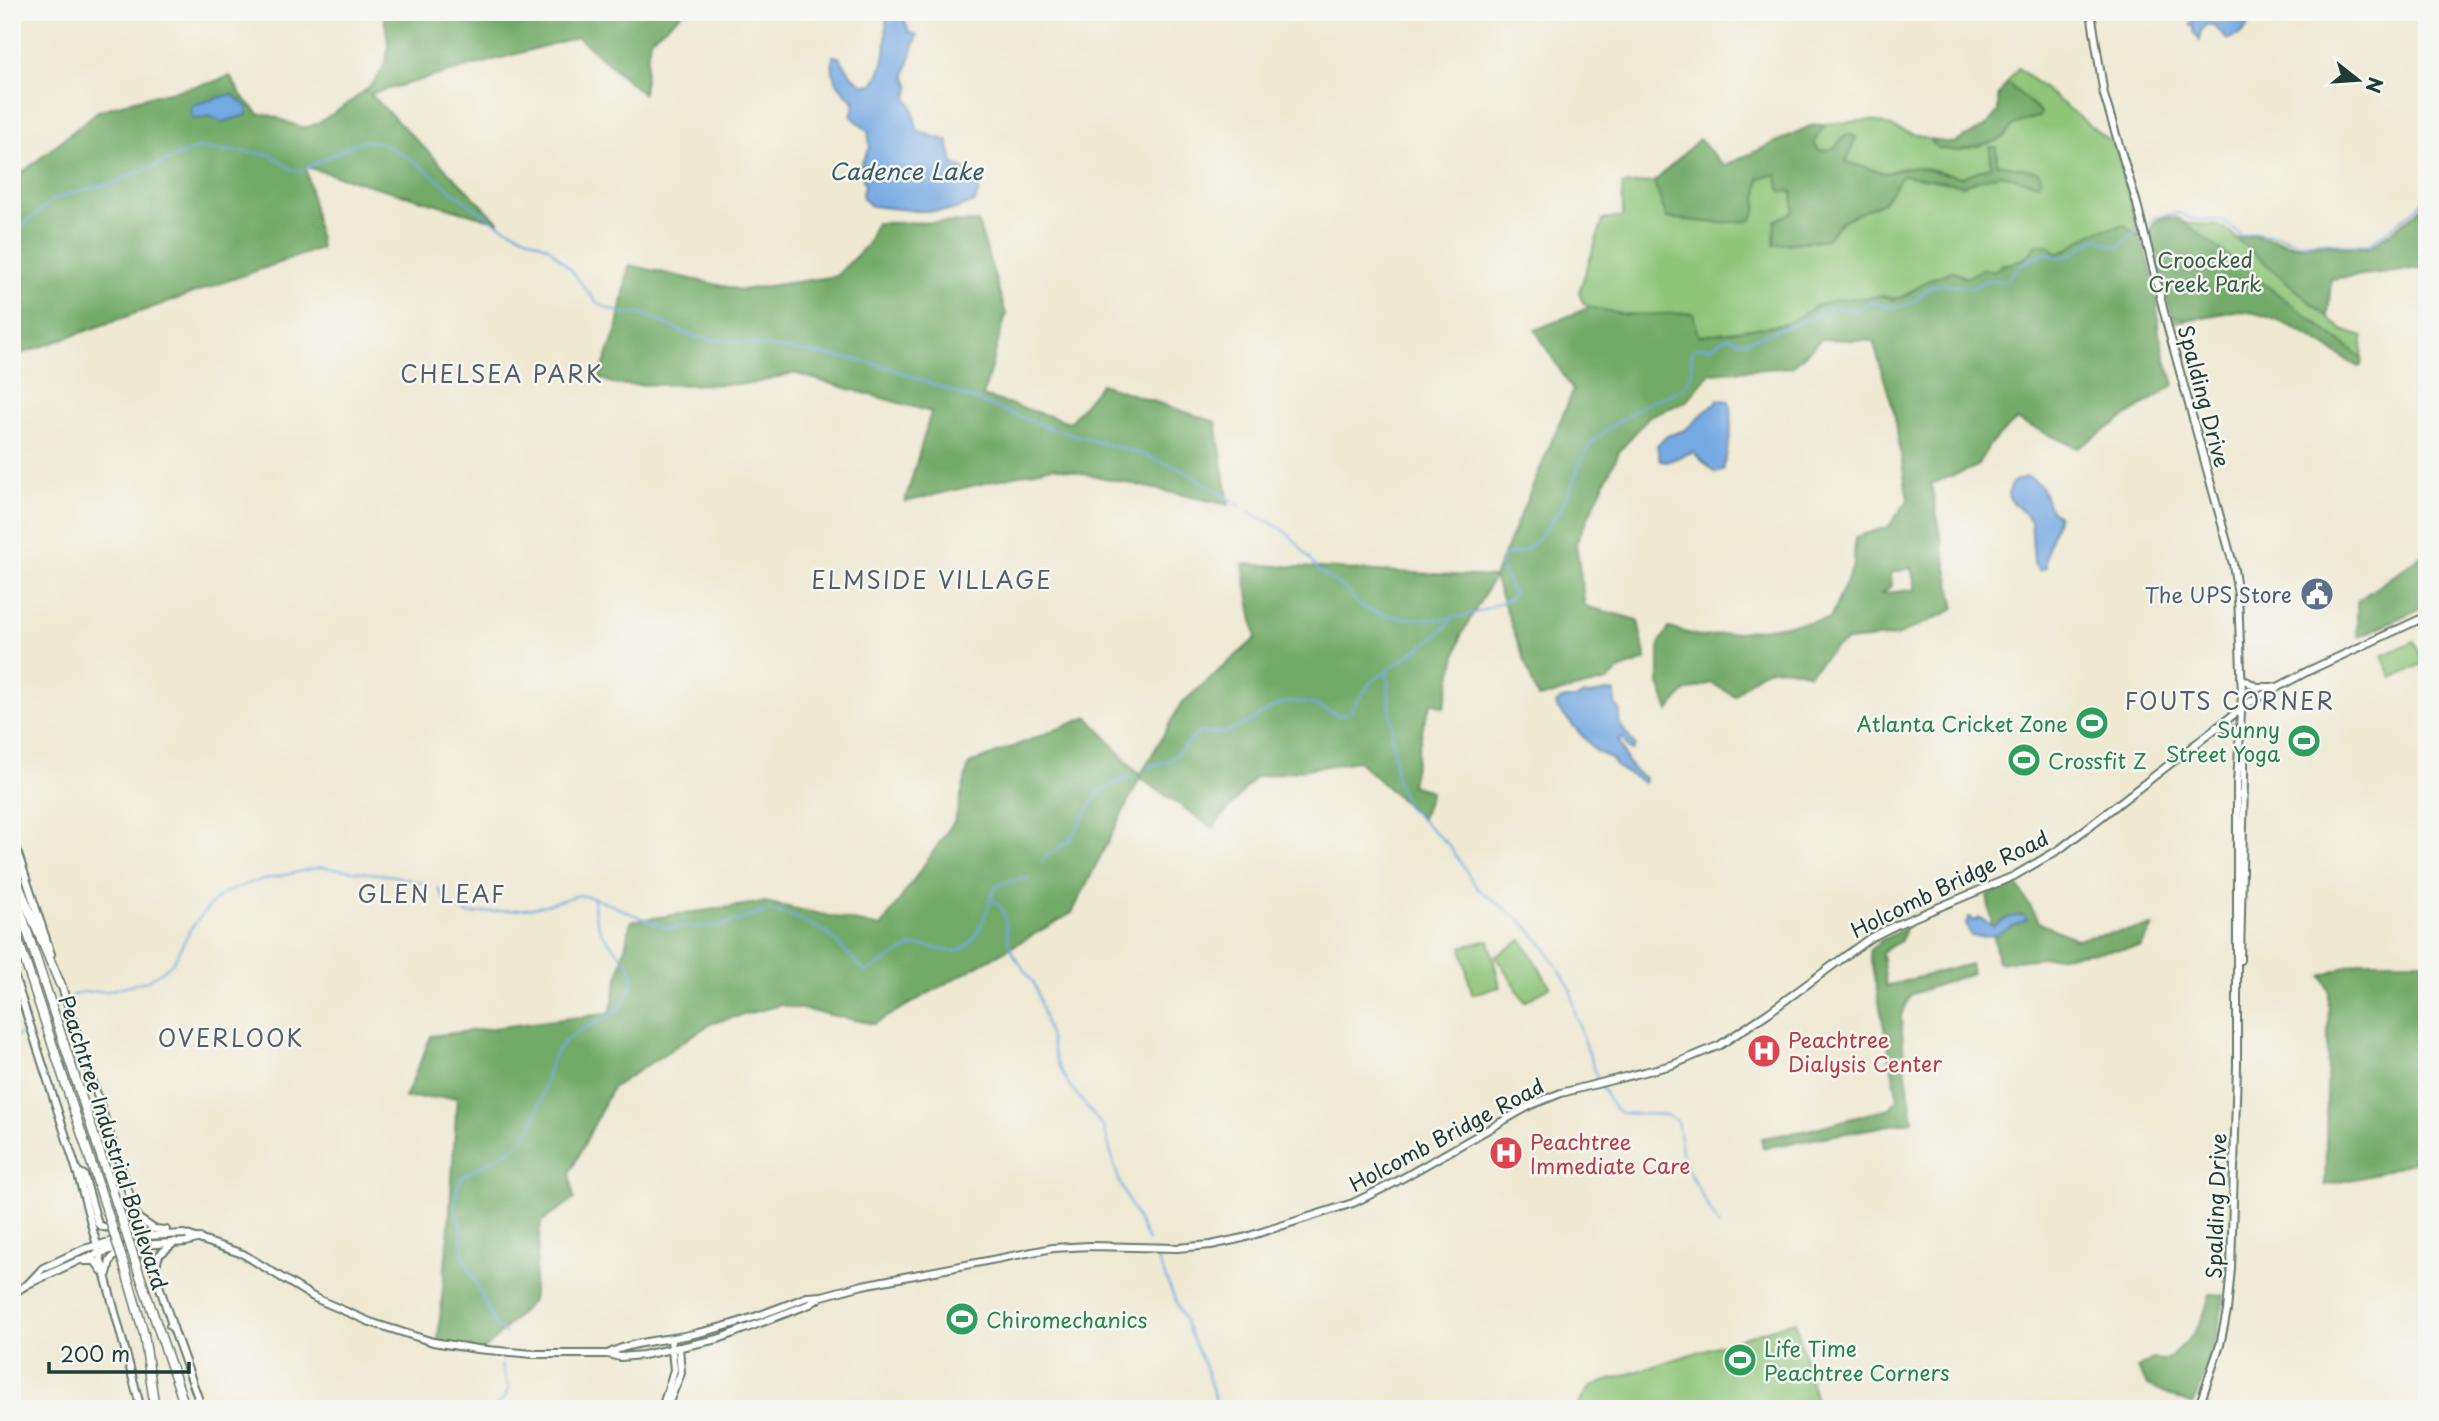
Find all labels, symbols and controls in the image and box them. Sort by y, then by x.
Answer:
north arrow [2324,46,2394,116]
text: N [2360,74,2391,97]
water label: Cadence Lake [829,153,984,188]
park label: Croocked Creek Park [2148,243,2262,299]
street label: Spalding Drive [2171,321,2239,471]
district label: CHELSEA PARK [400,356,604,391]
district label: ELMSIDE VILLAGE [811,562,1053,597]
public building icon: The UPS Store [2298,575,2336,613]
place label: The UPS Store [2145,578,2292,610]
district label: FOUTS CORNER [2125,683,2335,718]
sports icon: Atlanta Cricket Zone [2073,704,2111,742]
place label: Atlanta Cricket Zone [1856,707,2068,739]
place label: Sunny Street Yoga [2166,713,2280,769]
sports icon: Sunny Street Yoga [2285,722,2323,760]
sports icon: Crossfit Z [2005,741,2043,779]
place label: Crossfit Z [2048,744,2147,776]
street label: Holcomb Bridge Road [1844,821,2054,945]
district label: GLEN LEAF [357,876,507,911]
street label: Peachtree Industrial Boulevard [51,991,177,1293]
district label: OVERLOOK [158,1020,304,1055]
place label: Peachtree Dialysis Center [1788,1023,1942,1079]
hospital icon: Peachtree Dialysis Center [1745,1032,1783,1070]
street label: Holcomb Bridge Road [1343,1069,1549,1199]
place label: Peachtree Immediate Care [1530,1125,1691,1181]
street label: Spalding Drive [2196,1133,2234,1279]
hospital icon: Peachtree Immediate Care [1487,1134,1525,1172]
sports icon: Chiromechanics [943,1300,981,1338]
place label: Chiromechanics [986,1303,1148,1335]
scale bar [49,1330,189,1374]
place label: Life Time Peachtree Corners [1764,1332,1950,1388]
text: 200 m [60,1337,130,1369]
sports icon: Life Time Peachtree Corners [1721,1341,1759,1379]

